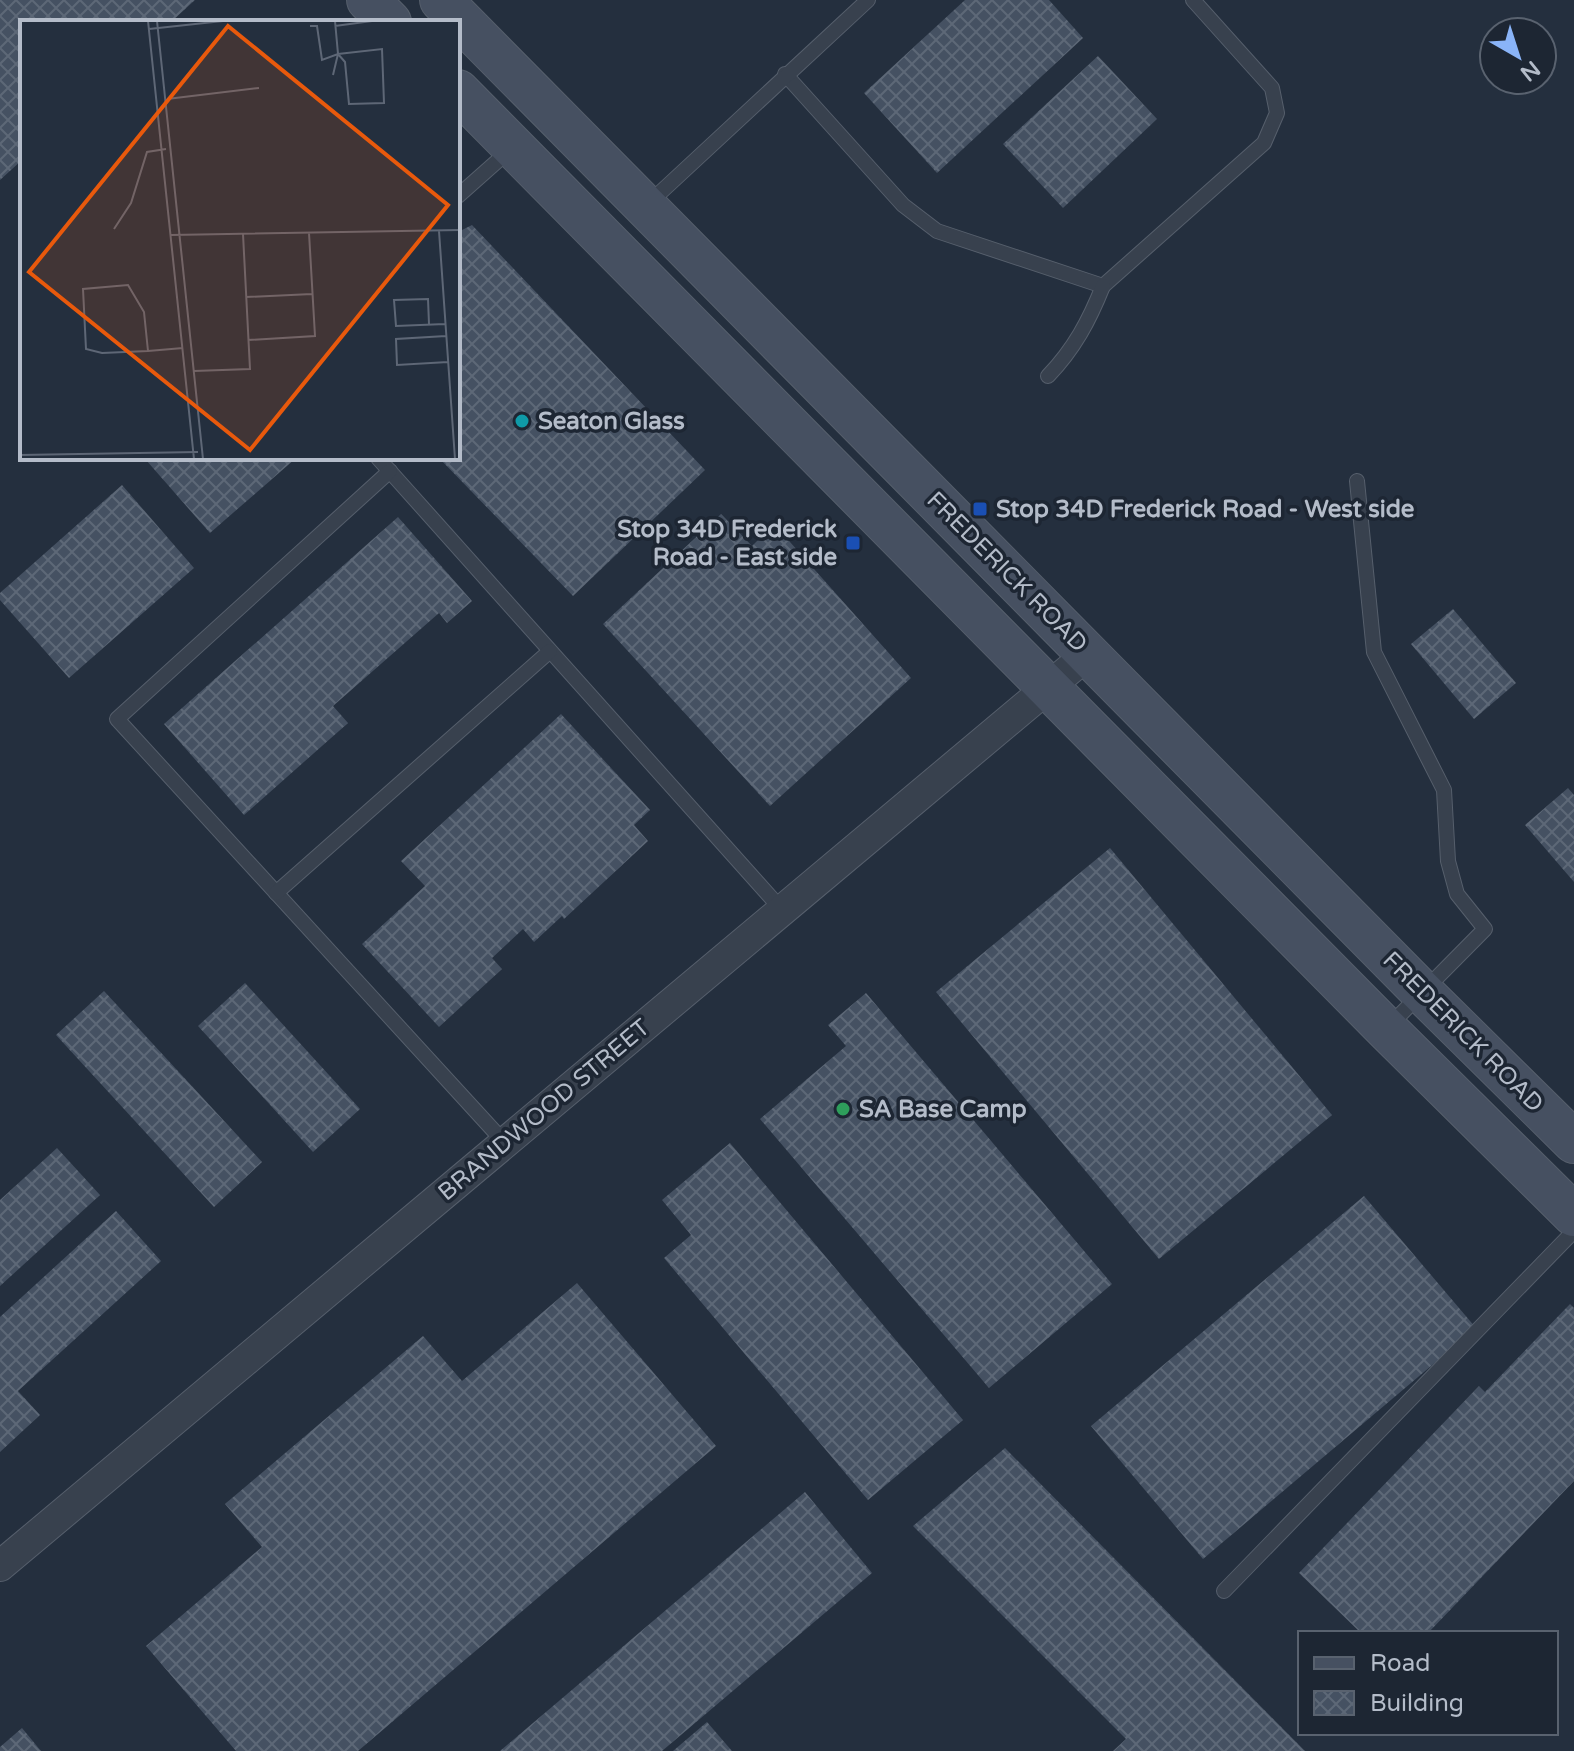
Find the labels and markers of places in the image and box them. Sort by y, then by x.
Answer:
place label: Seaton Glass [538,407,685,436]
marker: Seaton Glass [513,412,531,430]
place label: Stop 34D Frederick Road - West side [996,495,1415,524]
marker: Stop 34D Frederick Road - West side [971,500,989,518]
place label: Stop 34D Frederick Road - East side [617,515,837,572]
marker: Stop 34D Frederick Road - East side [844,534,862,552]
place label: SA Base Camp [859,1095,1027,1124]
marker: SA Base Camp [834,1100,852,1118]

